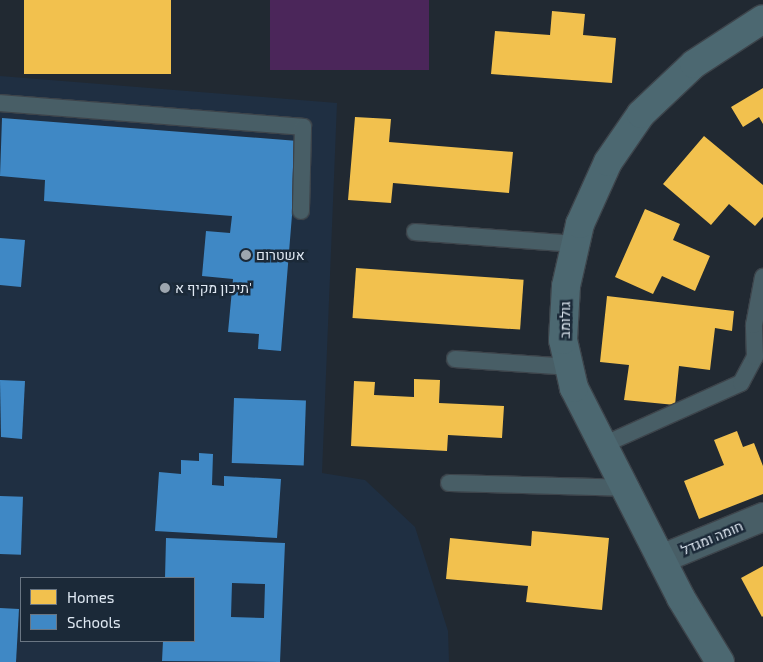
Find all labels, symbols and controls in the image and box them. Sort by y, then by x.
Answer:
place label: אשטרום [256,247,305,263]
marker: אשטרום [240,249,252,261]
place label: תיכון מקיף א' [175,280,252,296]
marker: תיכון מקיף א' [159,282,171,294]
street label: גולומב [556,301,574,339]
street label: חומה ומגדל [678,517,746,559]
legend [20,577,195,642]
text: Homes [67,588,114,606]
text: Schools [67,613,121,631]

